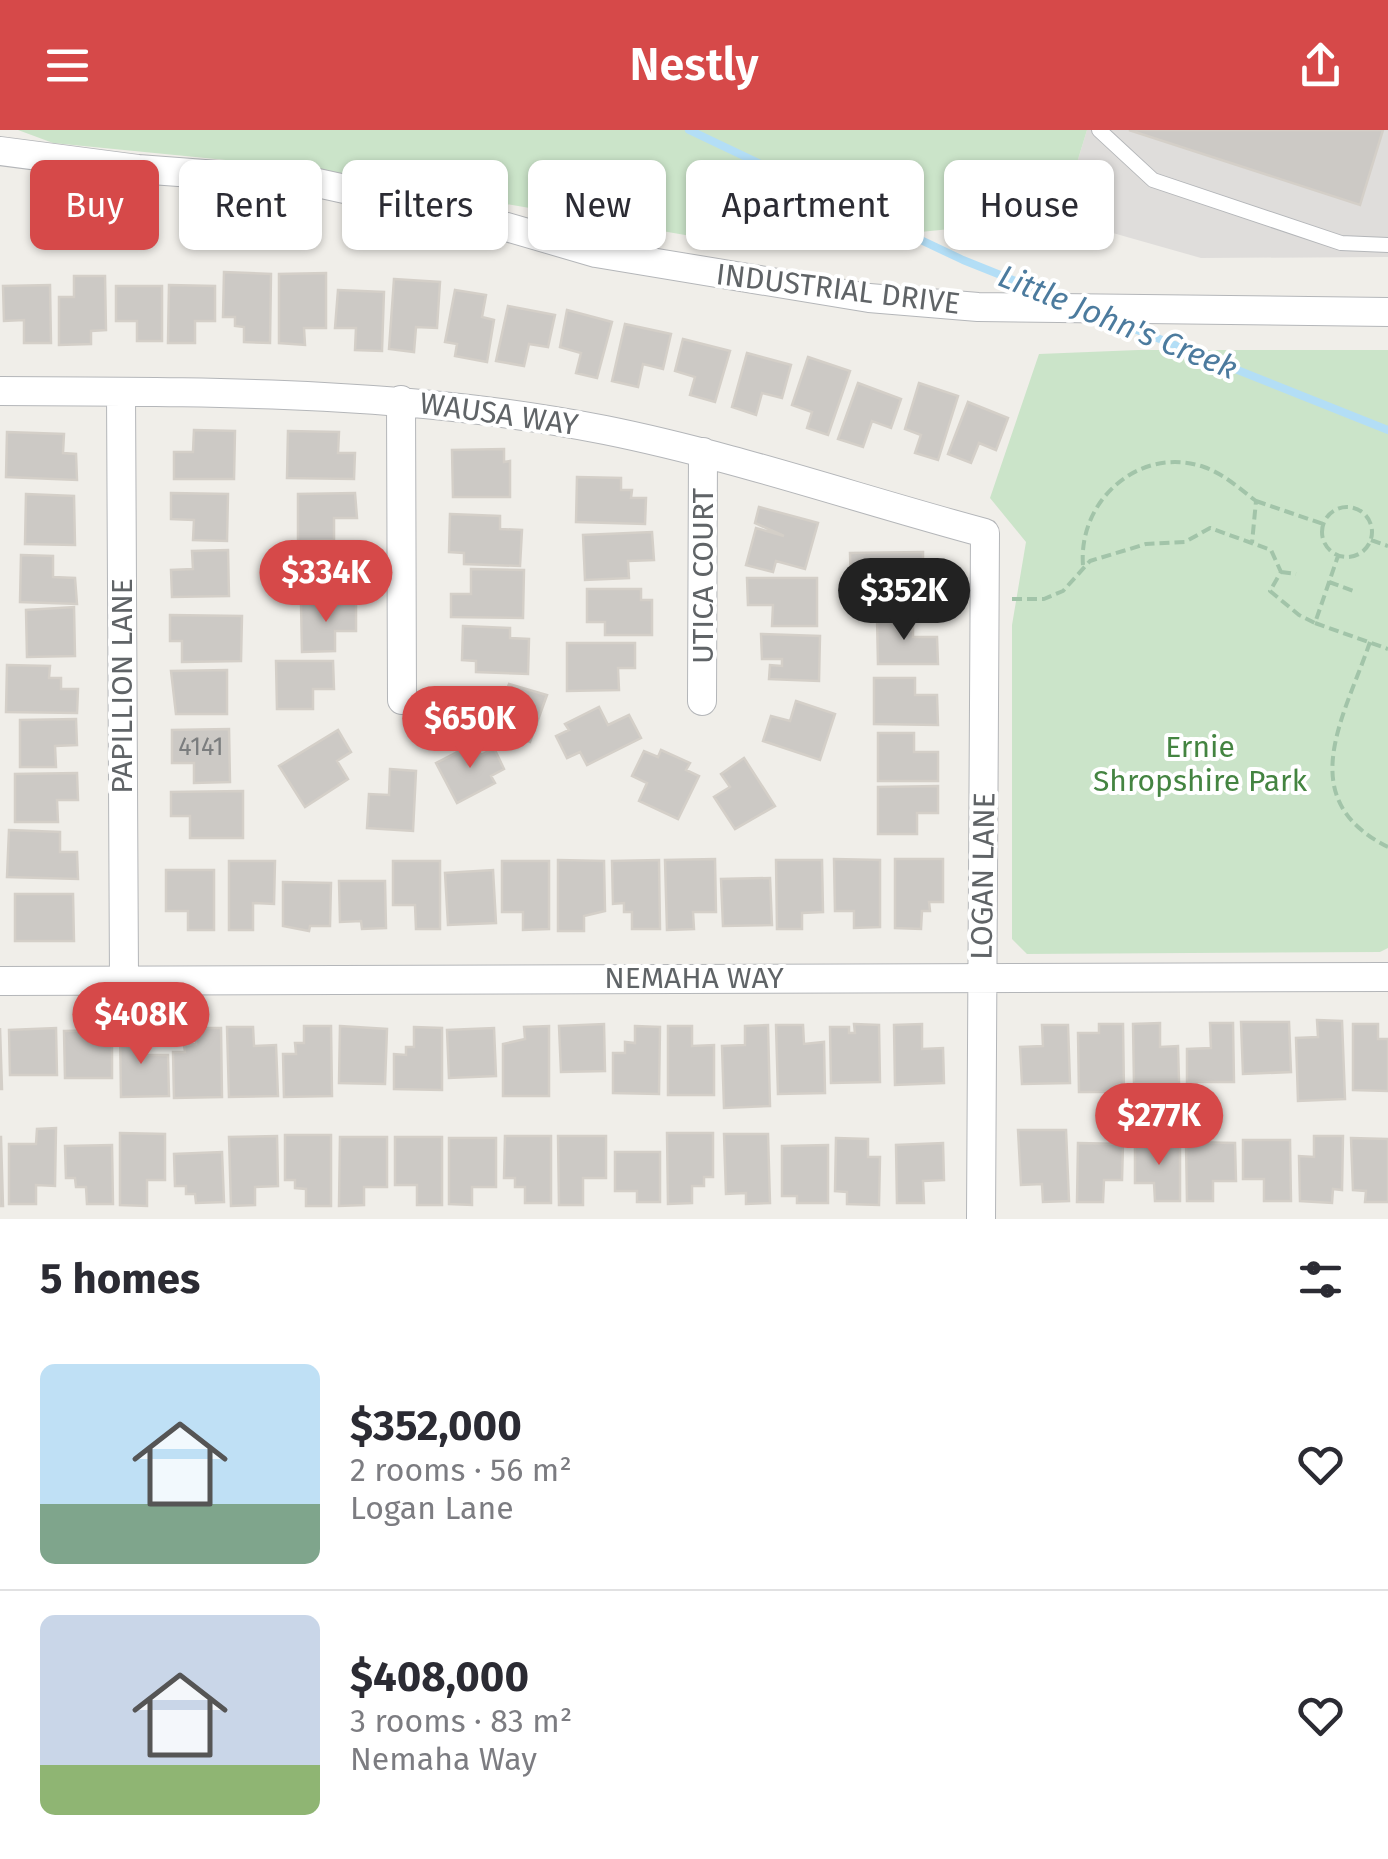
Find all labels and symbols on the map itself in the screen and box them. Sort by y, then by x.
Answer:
street label: INDUSTRIAL DRIVE [714,256,962,322]
water label: Little John's Creek [993,257,1243,387]
street label: WAUSA WAY [417,385,581,443]
street label: UTICA COURT [685,487,721,664]
pin: $334K [256,540,396,625]
pin: $352K [834,558,974,643]
street label: PAPILLION LANE [104,578,140,794]
pin: $650K [400,686,540,771]
park label: Ernie Shropshire Park [1093,729,1308,799]
house number: 4141 [178,732,224,762]
street label: LOGAN LANE [964,792,1002,960]
street label: NEMAHA WAY [604,960,784,996]
pin: $408K [71,982,211,1067]
pin: $277K [1089,1083,1229,1168]

